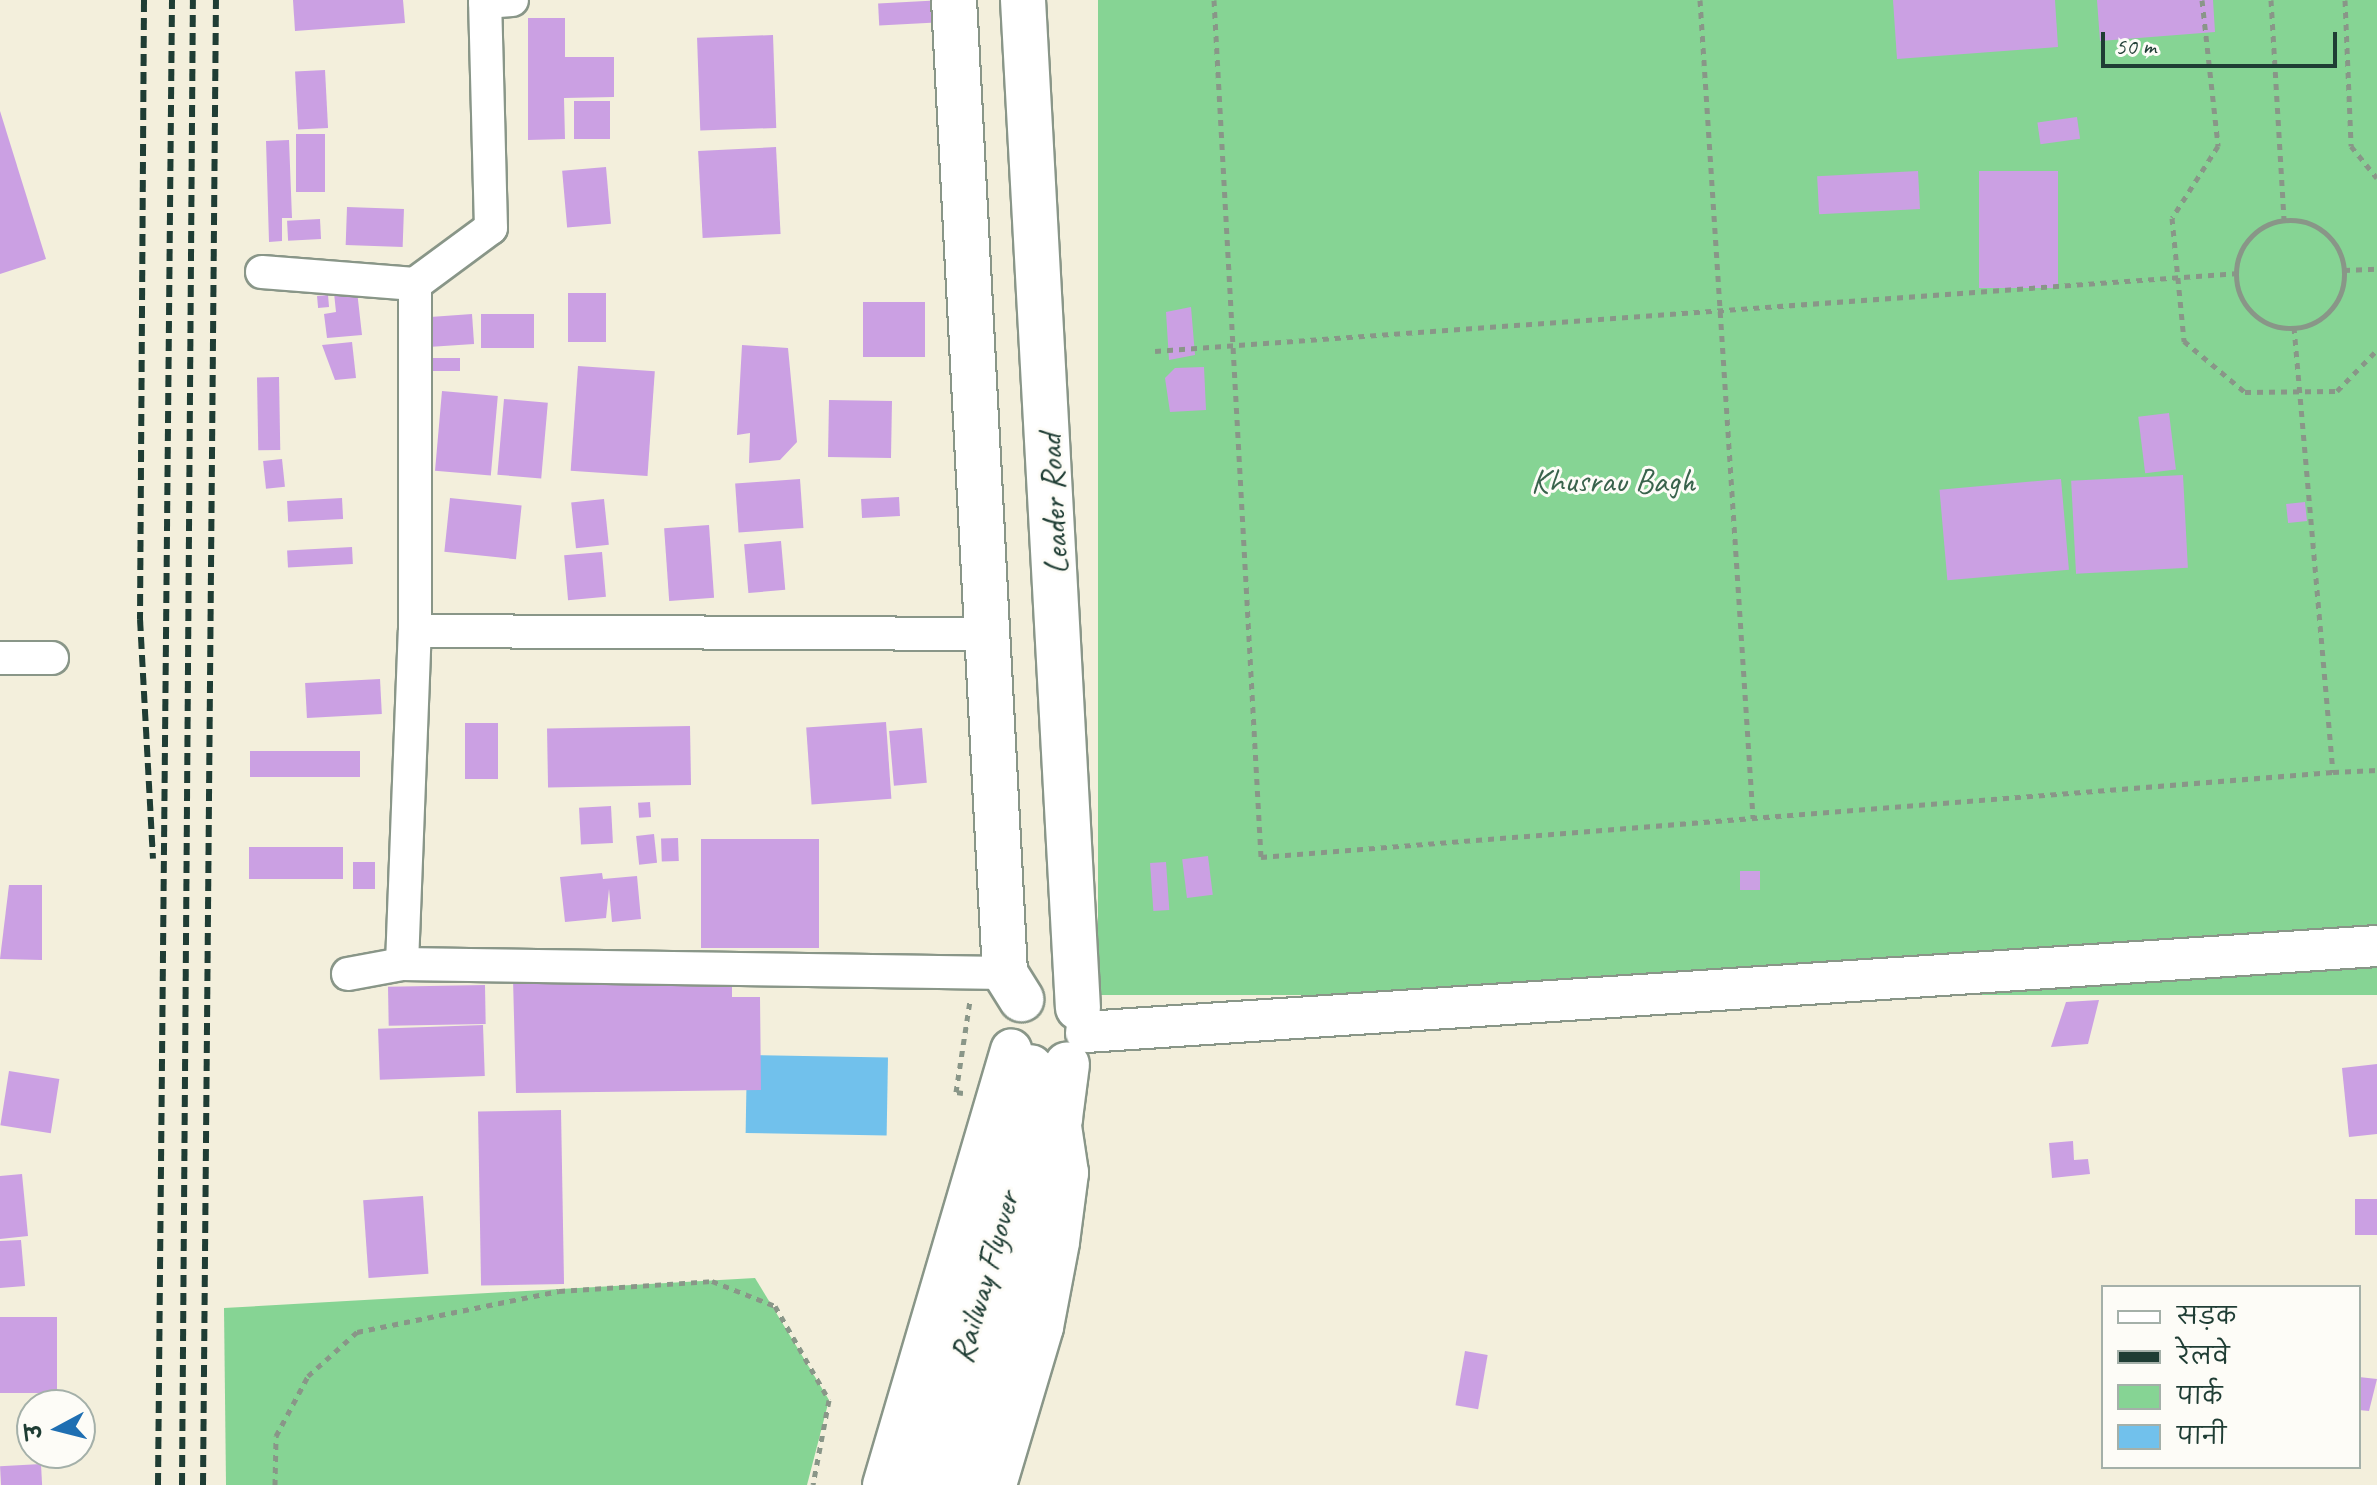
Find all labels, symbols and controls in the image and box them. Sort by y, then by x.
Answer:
scale bar [2105,16,2341,66]
text: 50 m [2115,31,2156,61]
street label: Leader Road [1029,433,1077,575]
park label: Khusrau Bagh [1531,461,1695,501]
street label: Railway Flyover [940,1187,1028,1367]
legend [2101,1285,2361,1469]
text: सड़क [2177,1301,2236,1331]
text: रेलवे [2177,1341,2230,1371]
text: पार्क [2177,1381,2222,1411]
north arrow [16,1389,96,1469]
text: पानी [2177,1421,2226,1451]
text: उ [19,1423,49,1441]

